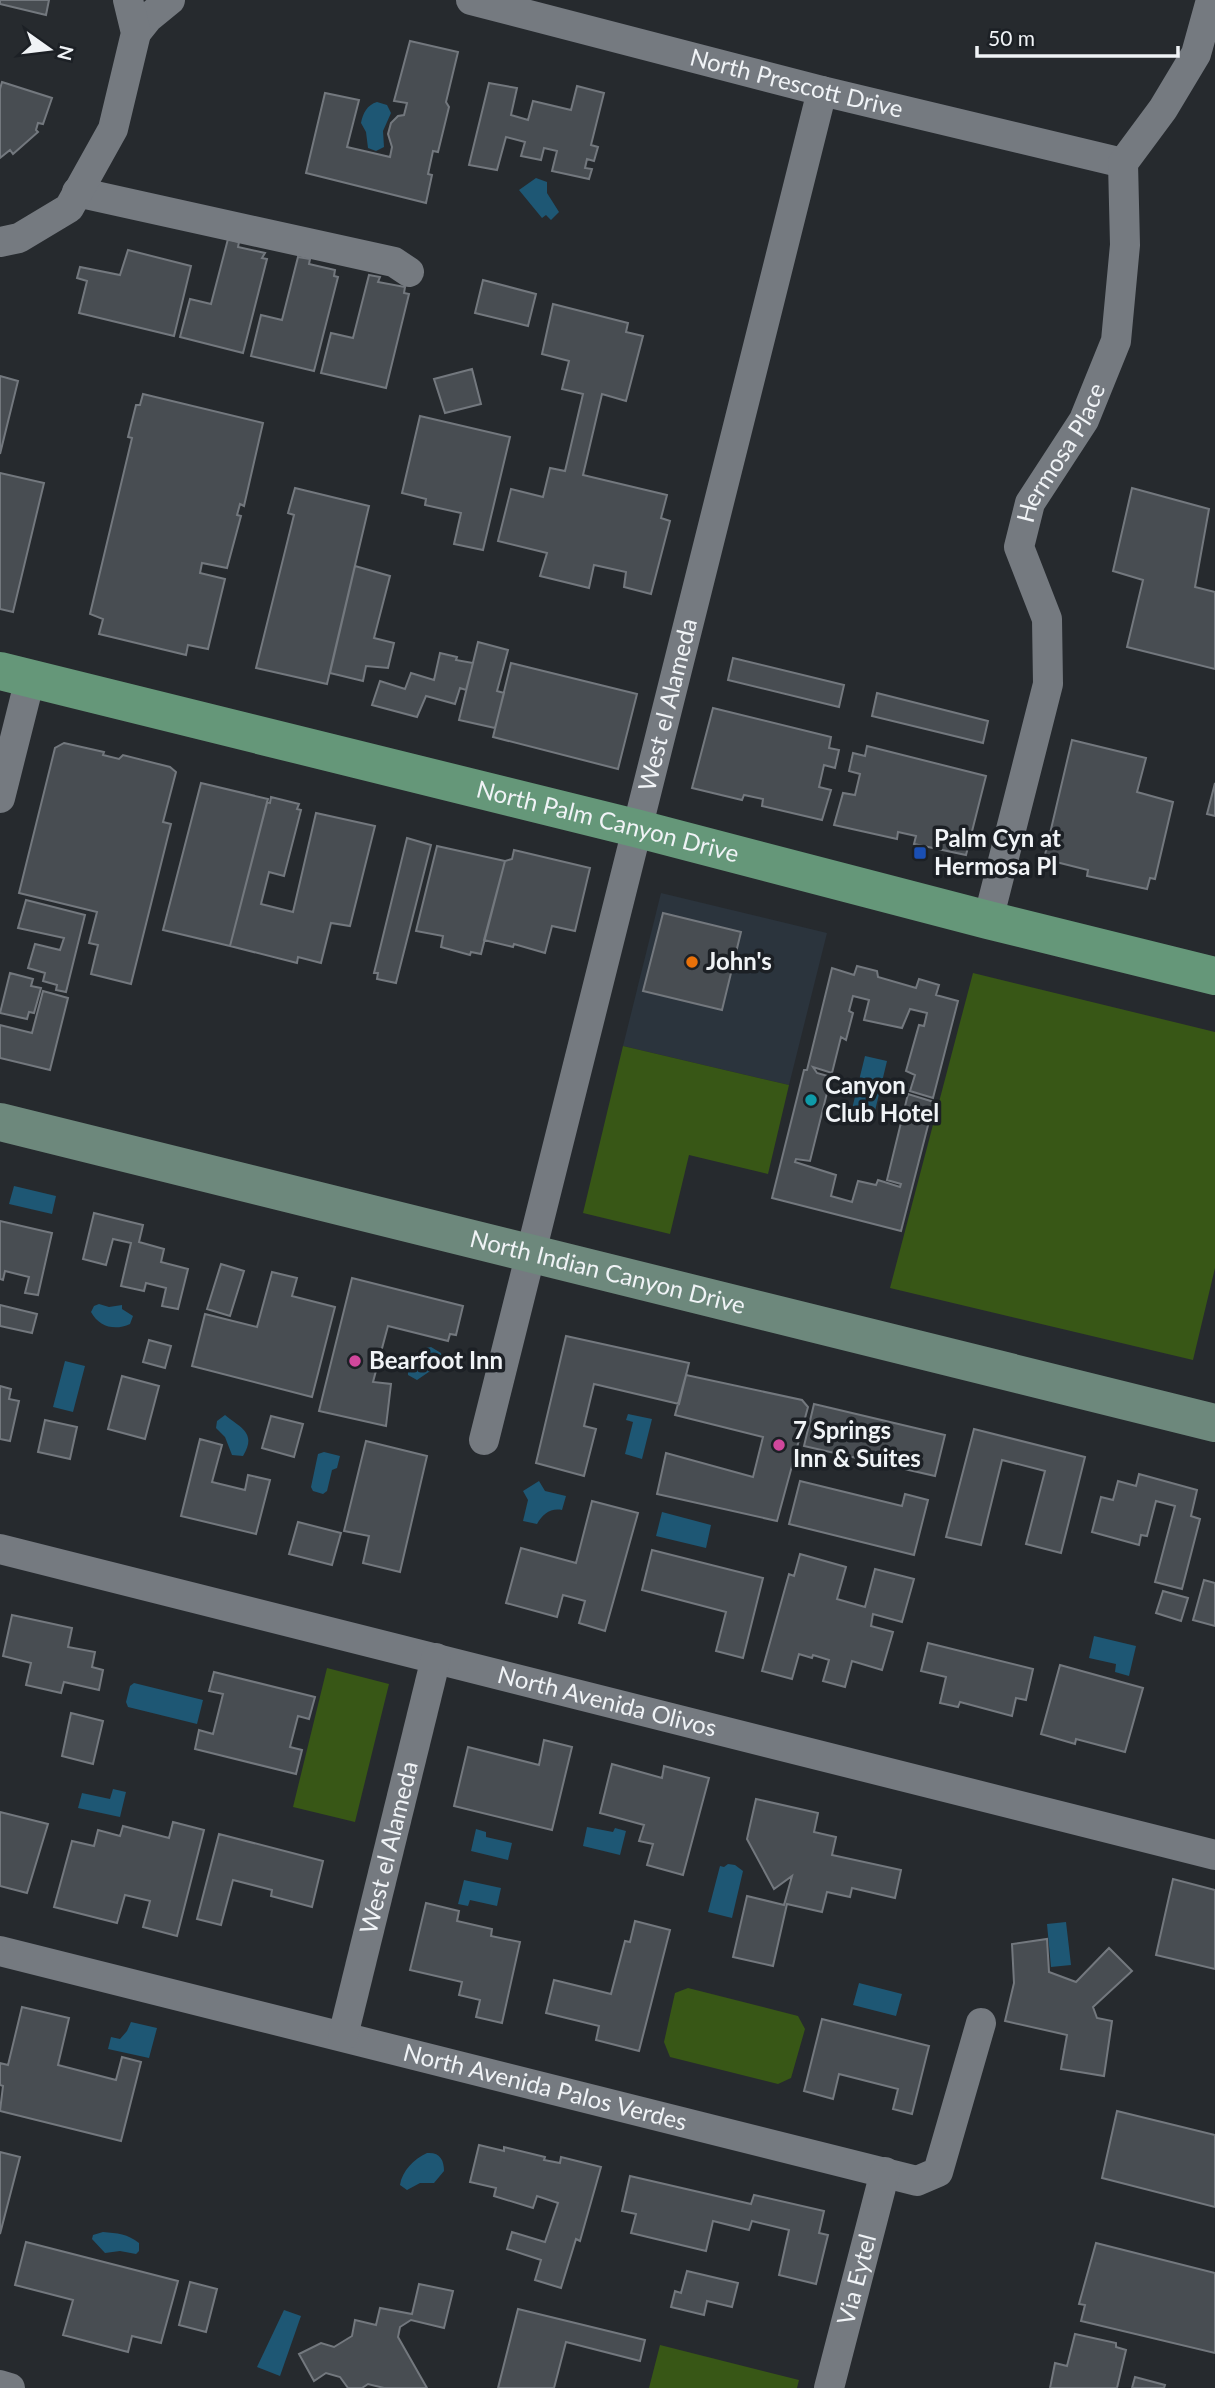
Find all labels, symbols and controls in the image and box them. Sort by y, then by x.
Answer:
north arrow [14,14,84,84]
scale bar [977,14,1178,58]
text: 50 m [988,25,1035,50]
street label: North Prescott Drive [687,41,906,123]
text: N [53,43,79,63]
street label: Hermosa Place [1010,378,1110,525]
street label: West el Alameda [631,615,702,794]
street label: North Palm Canyon Drive [474,773,742,867]
place label: Palm Cyn at Hermosa Pl [934,823,1061,880]
marker: Palm Cyn at Hermosa Pl [912,845,928,861]
place label: John's [706,946,772,975]
marker: John's [684,954,700,970]
place label: Canyon Club Hotel [825,1070,939,1127]
marker: Canyon Club Hotel [803,1092,819,1108]
street label: North Indian Canyon Drive [467,1223,749,1319]
place label: Bearfoot Inn [369,1345,503,1374]
marker: Bearfoot Inn [347,1353,363,1369]
place label: 7 Springs Inn & Suites [793,1415,921,1472]
marker: 7 Springs Inn & Suites [771,1437,787,1453]
street label: North Avenida Olivos [495,1659,720,1742]
street label: West el Alameda [353,1758,423,1937]
street label: North Avenida Palos Verdes [401,2037,690,2136]
street label: Via Eytel [830,2231,881,2328]

